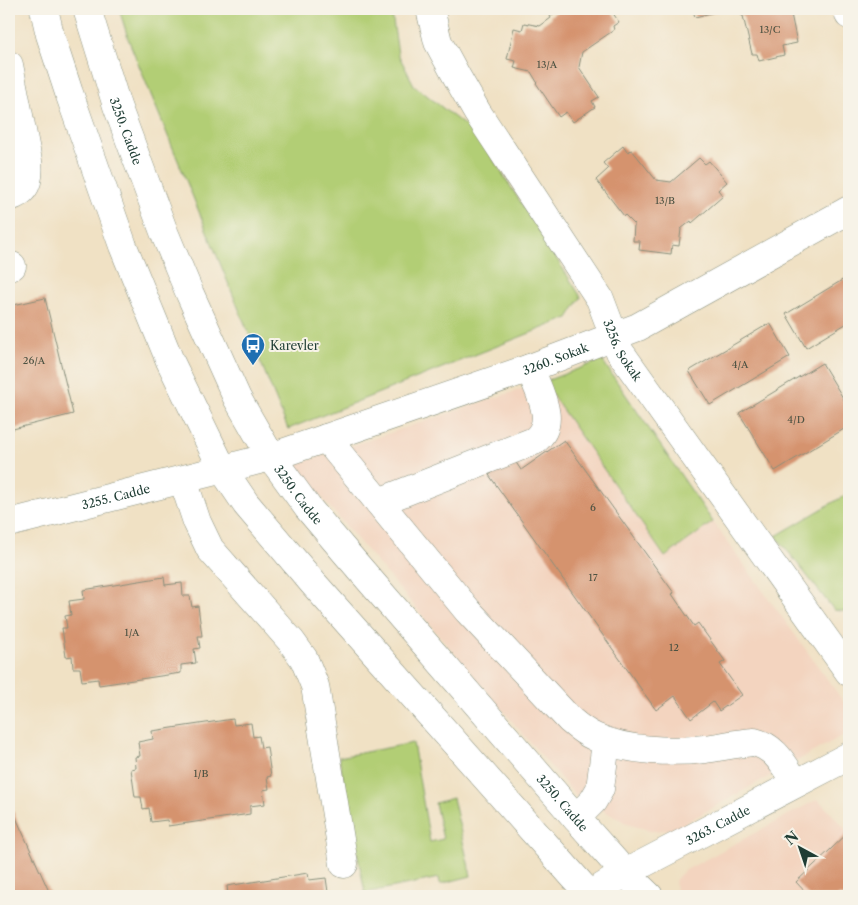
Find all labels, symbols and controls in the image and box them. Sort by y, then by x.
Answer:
house number: 13/C [760,23,781,36]
house number: 13/A [537,58,558,71]
street label: 3250. Cadde [107,95,146,167]
house number: 13/B [655,194,675,207]
street label: 3256. Sokak [601,317,646,384]
bus stop icon: Karevler [240,332,266,366]
place label: Karevler [270,338,319,353]
street label: 3260. Sokak [520,339,591,378]
house number: 26/A [23,354,46,367]
house number: 4/A [732,358,749,371]
house number: 4/D [787,413,805,426]
street label: 3250. Cadde [271,462,326,527]
street label: 3255. Cadde [80,480,152,512]
house number: 6 [590,501,596,514]
house number: 17 [588,571,598,584]
house number: 1/A [124,626,140,639]
house number: 12 [669,641,679,654]
house number: 1/B [194,767,208,780]
street label: 3250. Cadde [534,771,592,834]
street label: 3263. Cadde [683,802,753,848]
north arrow [776,822,826,872]
text: N [781,827,802,849]

